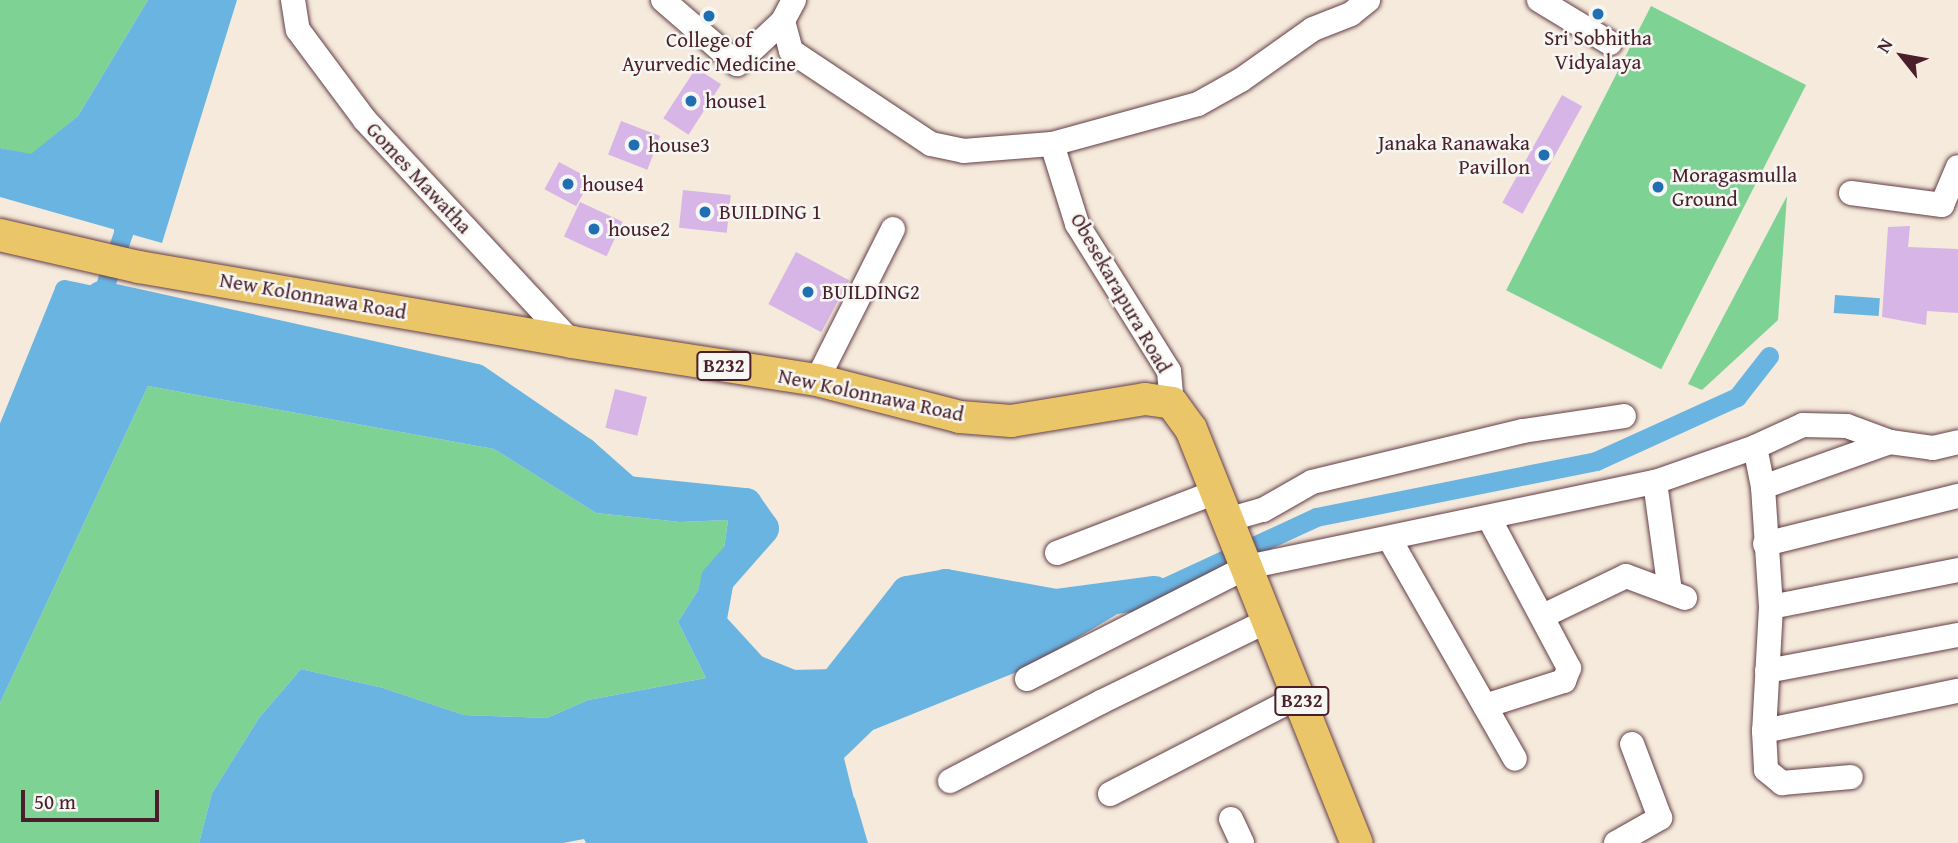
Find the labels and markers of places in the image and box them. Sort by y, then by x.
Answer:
marker: Sri Sobhitha Vidyalaya [1590,6,1606,22]
marker: College of Ayurvedic Medicine [701,8,717,24]
place label: Sri Sobhitha Vidyalaya [1544,25,1652,75]
place label: College of Ayurvedic Medicine [622,27,796,77]
place label: house1 [705,88,767,114]
marker: house1 [683,93,699,109]
place label: Janaka Ranawaka Pavillon [1378,130,1530,180]
place label: house3 [648,132,710,158]
marker: house3 [626,137,642,153]
marker: Janaka Ranawaka Pavillon [1536,147,1552,163]
place label: Moragasmulla Ground [1672,162,1797,212]
place label: house4 [582,171,644,197]
marker: house4 [560,176,576,192]
marker: Moragasmulla Ground [1650,179,1666,195]
place label: BUILDING 1 [719,199,821,225]
marker: BUILDING 1 [697,204,713,220]
place label: house2 [608,216,670,242]
marker: house2 [586,221,602,237]
place label: BUILDING2 [822,279,920,305]
marker: BUILDING2 [800,284,816,300]

